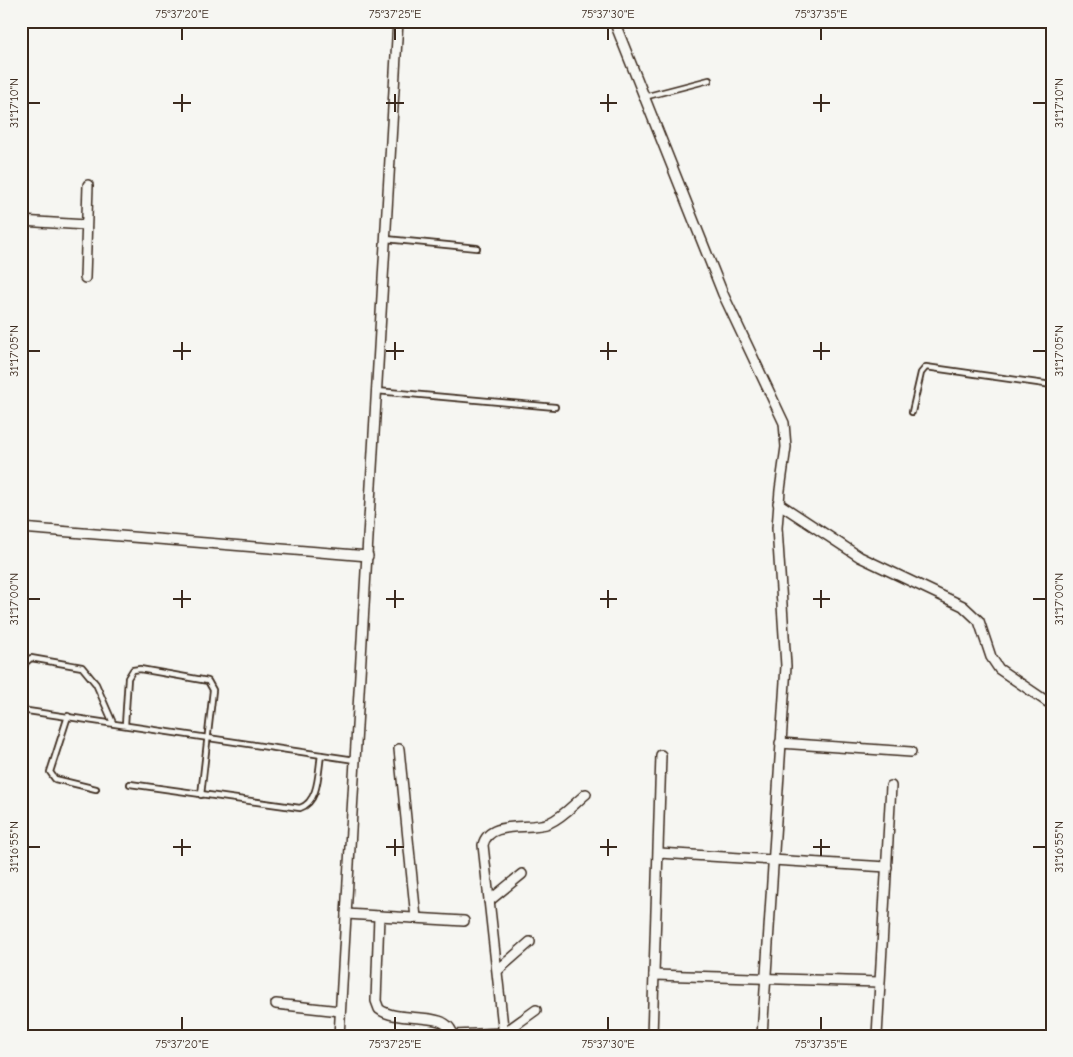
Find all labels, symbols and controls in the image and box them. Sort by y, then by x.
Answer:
text: 75°37'20"E [155,7,209,21]
text: 75°37'25"E [369,7,421,21]
text: 75°37'30"E [581,7,635,21]
text: 75°37'35"E [795,7,847,21]
text: 31°17'10"N [7,78,21,128]
text: 31°17'10"N [1052,78,1066,128]
text: 31°17'05"N [7,325,21,377]
text: 31°17'05"N [1052,325,1066,377]
text: 31°17'00"N [7,573,21,625]
text: 31°17'00"N [1052,573,1066,625]
text: 31°16'55"N [7,821,21,873]
text: 31°16'55"N [1052,821,1066,873]
text: 75°37'20"E [155,1037,209,1051]
text: 75°37'25"E [369,1037,421,1051]
text: 75°37'30"E [581,1037,635,1051]
text: 75°37'35"E [795,1037,847,1051]

